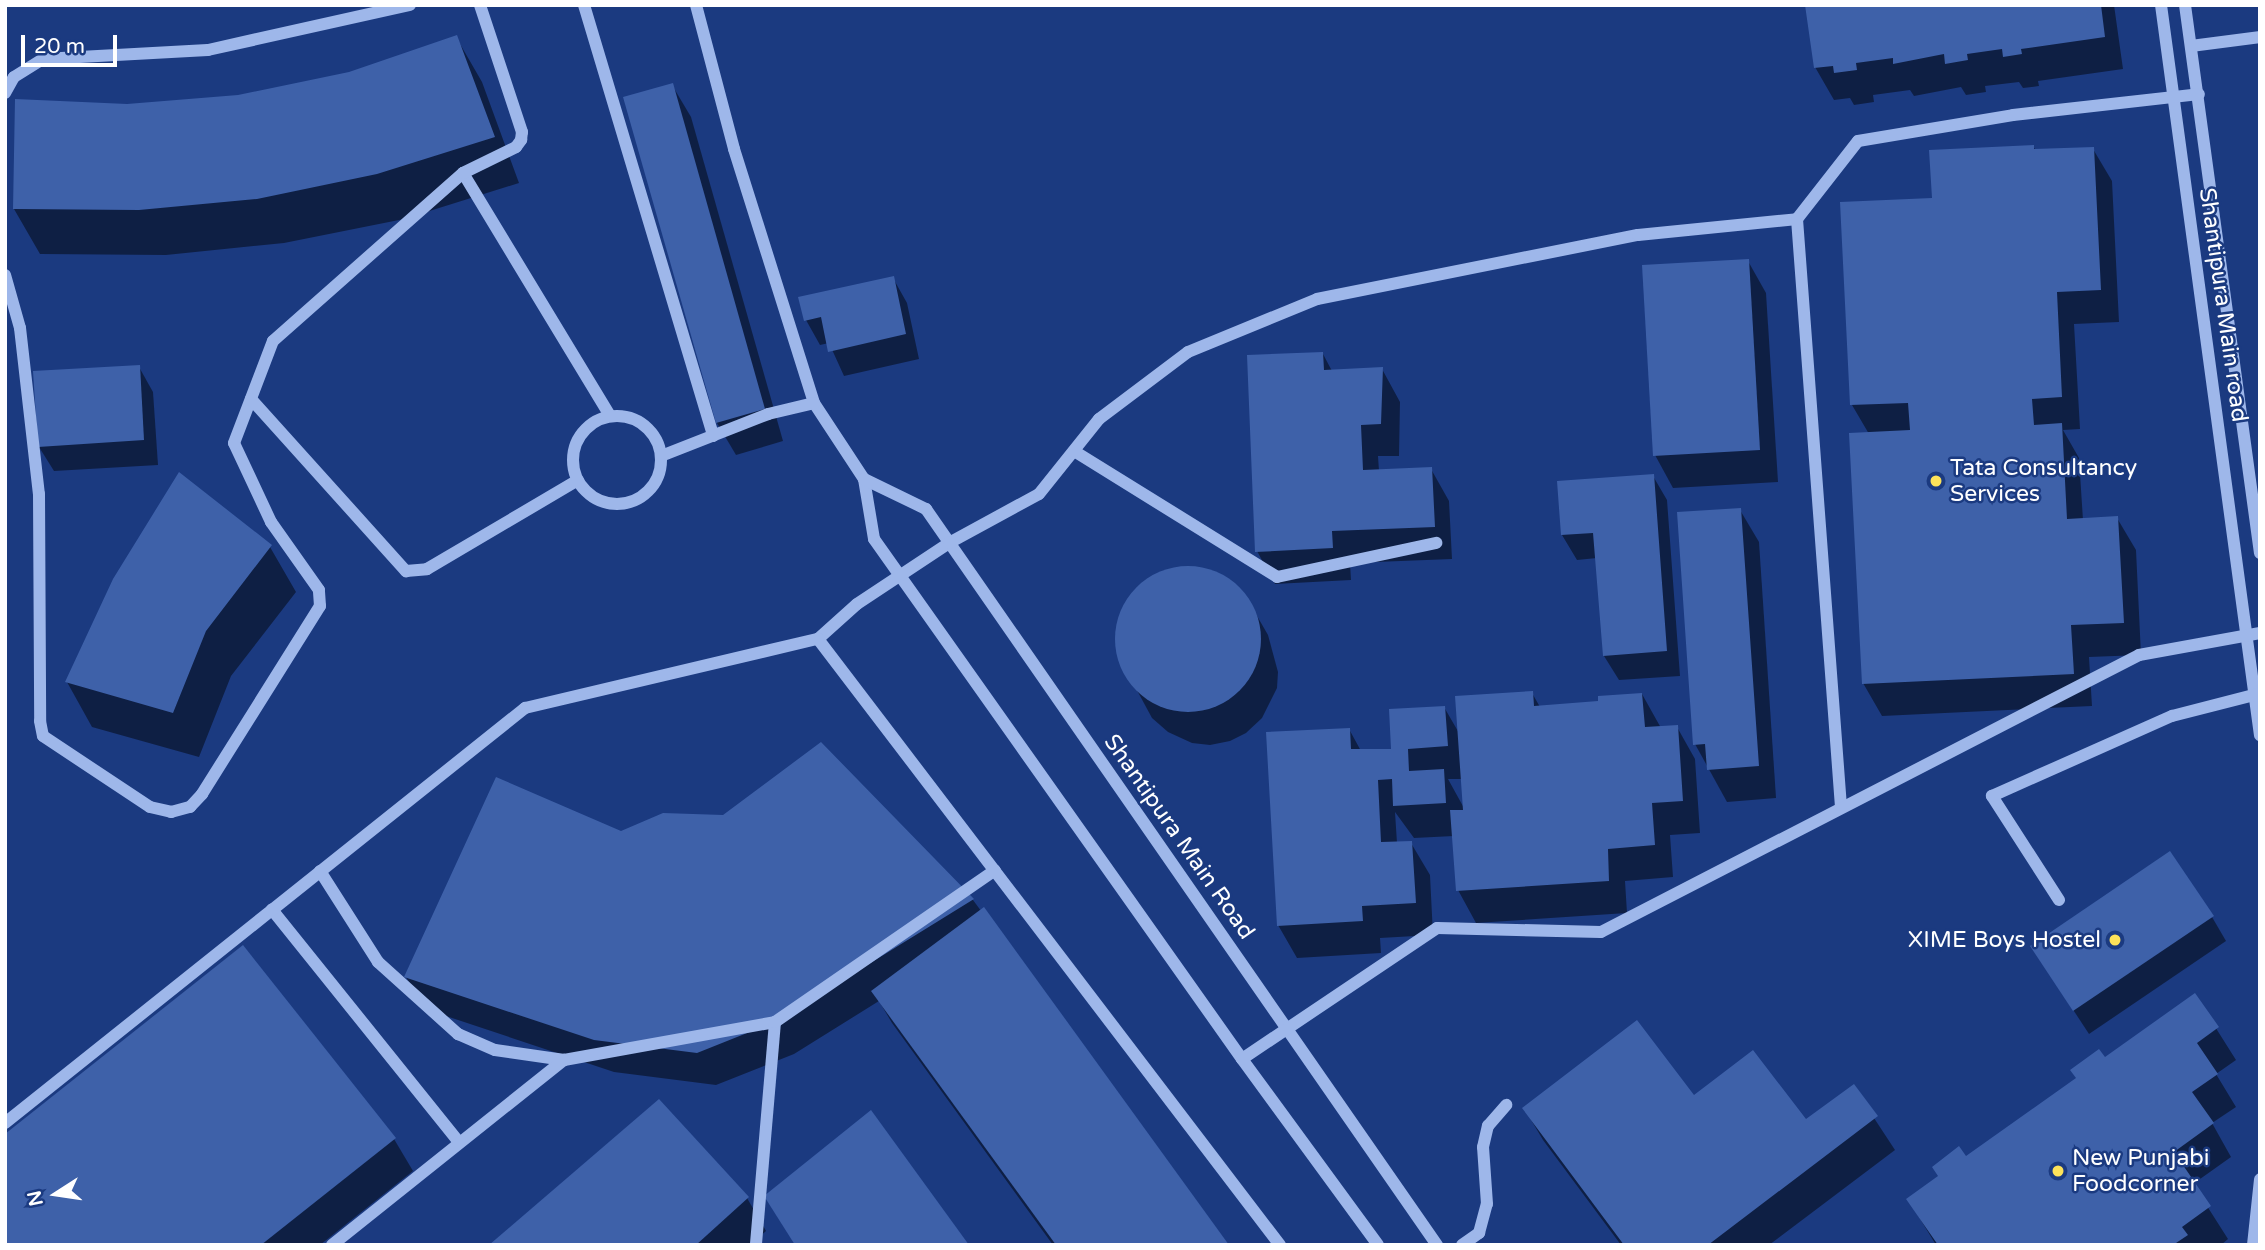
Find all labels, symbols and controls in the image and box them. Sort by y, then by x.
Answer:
scale bar [24,21,121,65]
text: 20 m [34,34,85,59]
street label: Shantipura Main road [2193,186,2253,424]
place label: Tata Consultancy Services [1950,454,2137,508]
marker: Tata Consultancy Services [1928,473,1944,489]
street label: Shantipura Main Road [1098,729,1260,945]
place label: XIME Boys Hostel [1908,926,2101,954]
marker: XIME Boys Hostel [2107,932,2123,948]
place label: New Punjabi Foodcorner [2072,1144,2210,1198]
north arrow [21,1159,91,1229]
marker: New Punjabi Foodcorner [2050,1163,2066,1179]
text: N [23,1189,48,1208]

